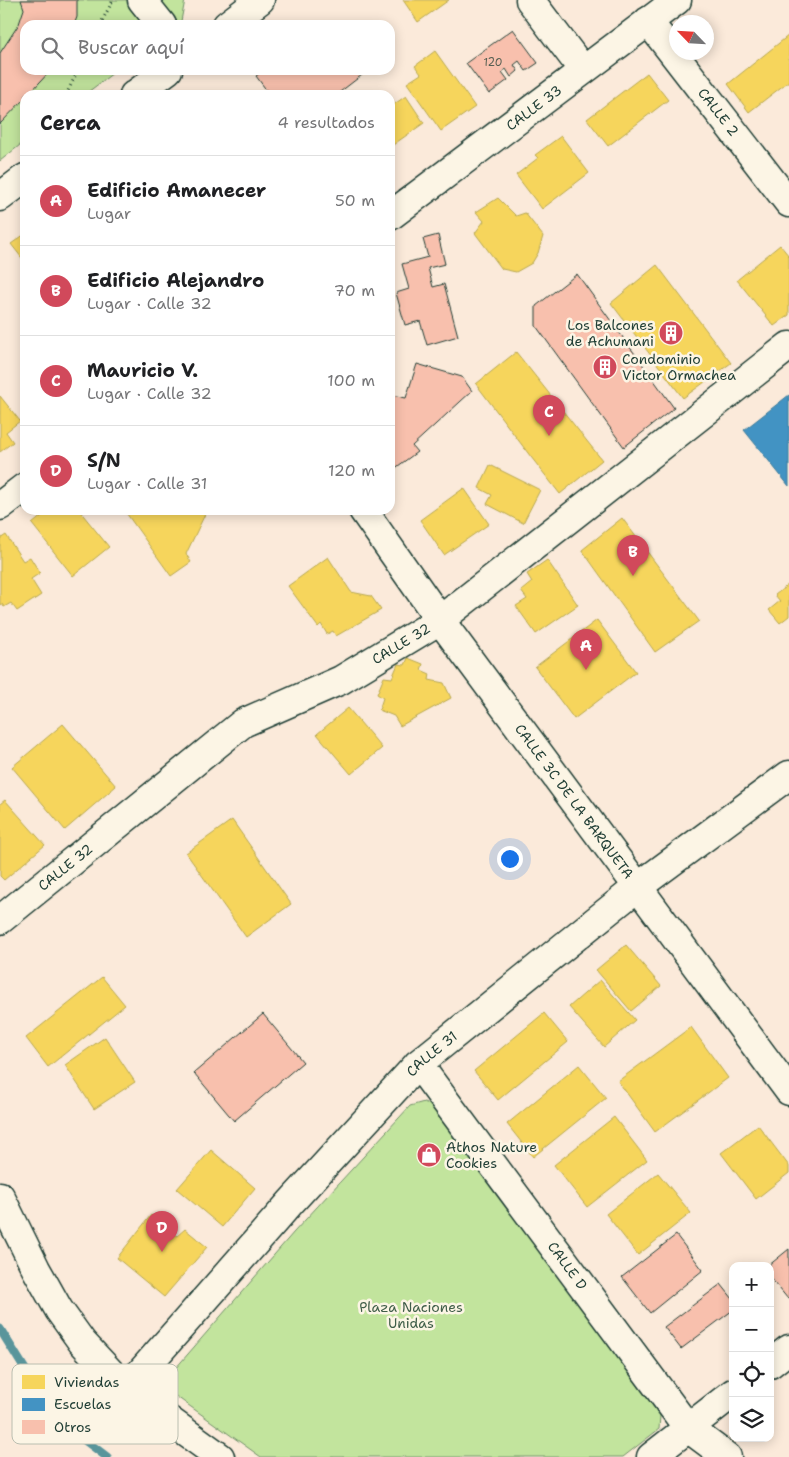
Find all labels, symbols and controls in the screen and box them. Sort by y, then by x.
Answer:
north arrow [669,15,714,60]
search box [20,20,395,75]
icon: search [38,34,66,62]
text: Buscar aquí [78,35,184,60]
house number: 120 [483,55,503,70]
street label: CALLE 33 [502,81,565,135]
street label: CALLE 2 [694,84,743,140]
text: Cerca [40,109,101,137]
text: 4 resultados [277,112,375,133]
text: Edificio Amanecer [87,178,266,203]
text: A [50,190,62,211]
text: 50 m [335,190,375,211]
text: Lugar [87,203,131,224]
text: Edificio Alejandro [87,268,264,293]
text: B [51,280,61,301]
text: 70 m [334,280,375,301]
text: Lugar · Calle 32 [87,293,212,314]
place label: Los Balcones de Achumani [566,316,654,350]
building icon: Los Balcones de Achumani [658,320,684,346]
place label: Condominio Victor Ormachea [622,350,736,384]
building icon: Condominio Victor Ormachea [592,354,618,380]
text: Mauricio V. [87,358,198,383]
text: C [51,370,61,391]
text: 100 m [327,370,375,391]
text: Lugar · Calle 32 [87,383,212,404]
pin: C [533,395,565,436]
text: S/N [87,448,121,473]
text: D [50,460,62,481]
text: 120 m [328,460,375,481]
text: Lugar · Calle 31 [87,473,207,494]
pin: B [617,535,649,576]
street label: CALLE 32 [369,619,433,668]
pin: A [570,629,602,670]
street label: CALLE 3C DE LA BARQUETA [511,720,638,882]
street label: CALLE 32 [34,840,96,895]
your location [497,846,523,872]
street label: CALLE 31 [402,1027,461,1080]
place label: Athos Nature Cookies [446,1138,537,1172]
shop icon: Athos Nature Cookies [416,1142,442,1168]
pin: D [146,1211,178,1252]
street label: CALLE D [544,1238,591,1293]
map controls [729,1262,774,1442]
button: + [729,1262,774,1307]
park label: Plaza Naciones Unidas [359,1298,463,1332]
button: − [729,1307,774,1352]
button: locate [729,1352,774,1397]
legend [12,1364,178,1444]
text: Viviendas [54,1373,119,1391]
text: Escuelas [54,1395,111,1413]
button: layers [729,1397,774,1442]
text: Otros [54,1418,91,1436]

